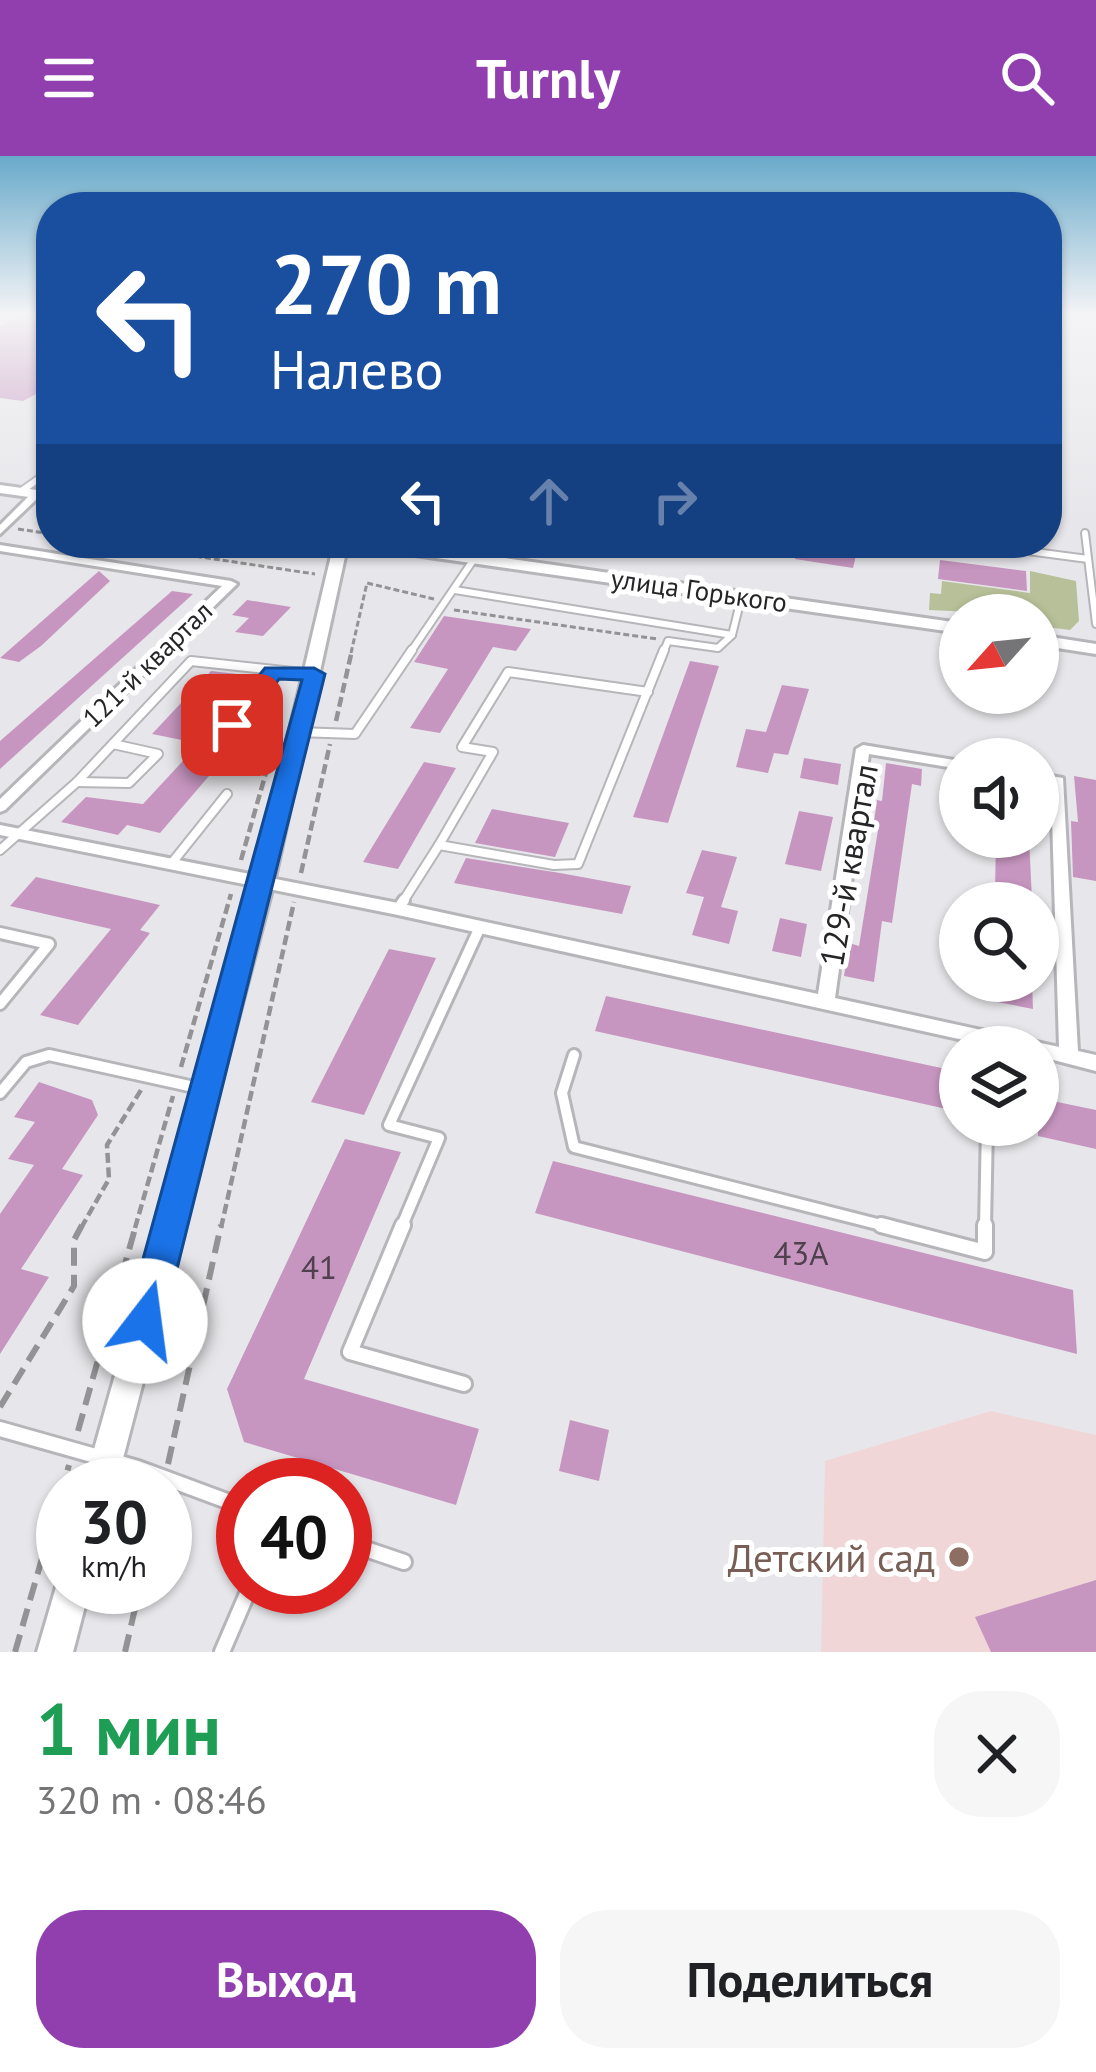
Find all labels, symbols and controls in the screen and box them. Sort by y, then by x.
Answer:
text: Turnly [476,43,620,113]
icon: menu [36,45,102,111]
icon: search [994,45,1060,111]
text: 270 m [270,228,502,337]
icon: left [72,240,228,396]
text: Налево [270,334,444,404]
icon: left [390,468,456,534]
icon: ahead [516,468,582,534]
icon: right [642,468,708,534]
street label: улица Горького [609,561,789,619]
street label: 121-й квартал [75,594,219,734]
north arrow [939,594,1059,714]
map controls [939,594,1059,1146]
pin [181,674,283,776]
icon: arrive [199,692,265,758]
button: sound [939,738,1059,858]
street label: 129-й квартал [809,760,887,970]
button: search [939,882,1059,1002]
button: layers [939,1026,1059,1146]
house number: 43А [773,1231,829,1274]
house number: 41 [301,1245,337,1288]
position arrow [82,1258,208,1384]
speed limit sign: 40 [216,1458,372,1614]
text: 30 [80,1482,148,1560]
place label: Детский сад [728,1532,935,1583]
marker: Детский сад [946,1544,972,1570]
text: km/h [81,1546,147,1585]
text: 1 мин [36,1682,221,1775]
button: close [934,1691,1060,1817]
text: 320 m · 08:46 [36,1774,267,1825]
button: Выход [36,1910,536,2048]
button: Поделиться [560,1910,1060,2048]

